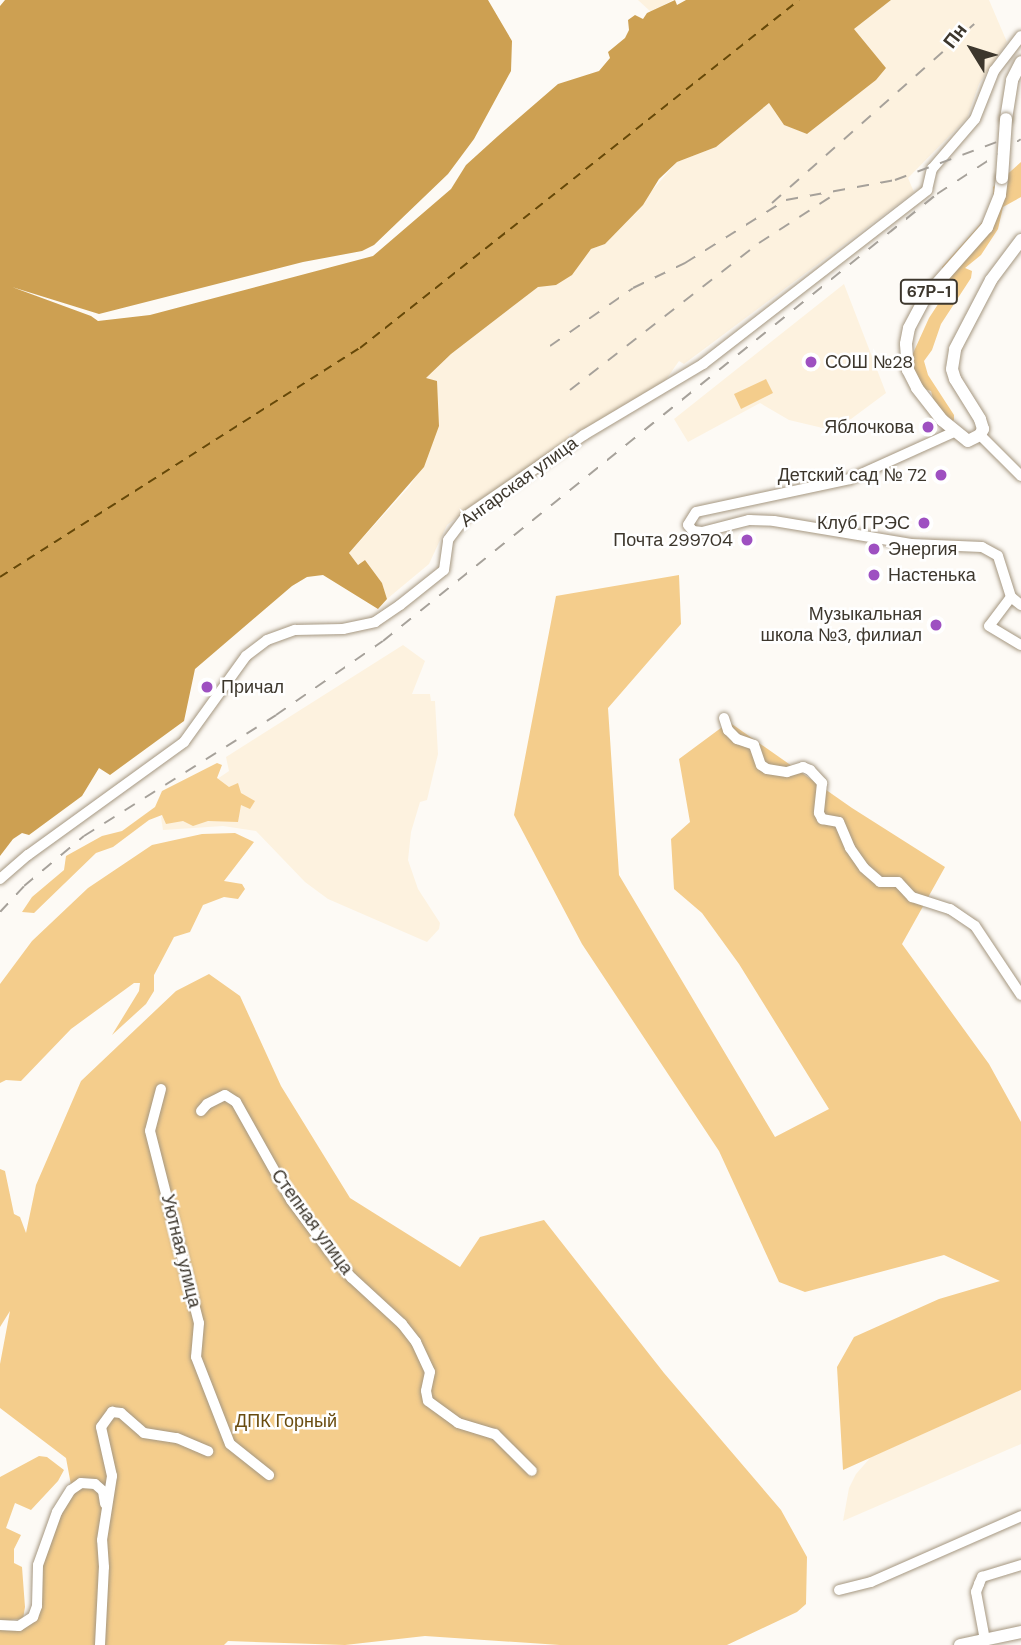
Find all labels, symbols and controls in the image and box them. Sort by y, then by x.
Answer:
north arrow [937,14,1007,84]
text: Пн [937,18,973,53]
road number: 67Р-1 [899,280,959,304]
place label: СОШ №28 [825,351,913,373]
marker: СОШ №28 [803,354,819,370]
place label: Яблочкова [824,416,914,438]
marker: Яблочкова [920,419,936,435]
street label: Ангарская улица [456,432,582,532]
place label: Детский сад № 72 [778,464,927,486]
marker: Детский сад № 72 [933,467,949,483]
place label: Клуб ГРЭС [817,512,910,534]
marker: Клуб ГРЭС [916,515,932,531]
place label: Почта 299704 [613,529,733,551]
marker: Почта 299704 [739,532,755,548]
place label: Энергия [888,538,957,560]
marker: Энергия [866,541,882,557]
place label: Настенька [888,564,976,586]
marker: Настенька [866,567,882,583]
place label: Музыкальная школа №3, филиал [761,604,922,646]
marker: Музыкальная школа №3, филиал [928,617,944,633]
place label: Причал [221,676,284,698]
marker: Причал [199,679,215,695]
street label: Степная улица [267,1165,357,1279]
street label: Уютная улица [156,1192,206,1310]
park label: ДПК Горный [235,1410,337,1432]

